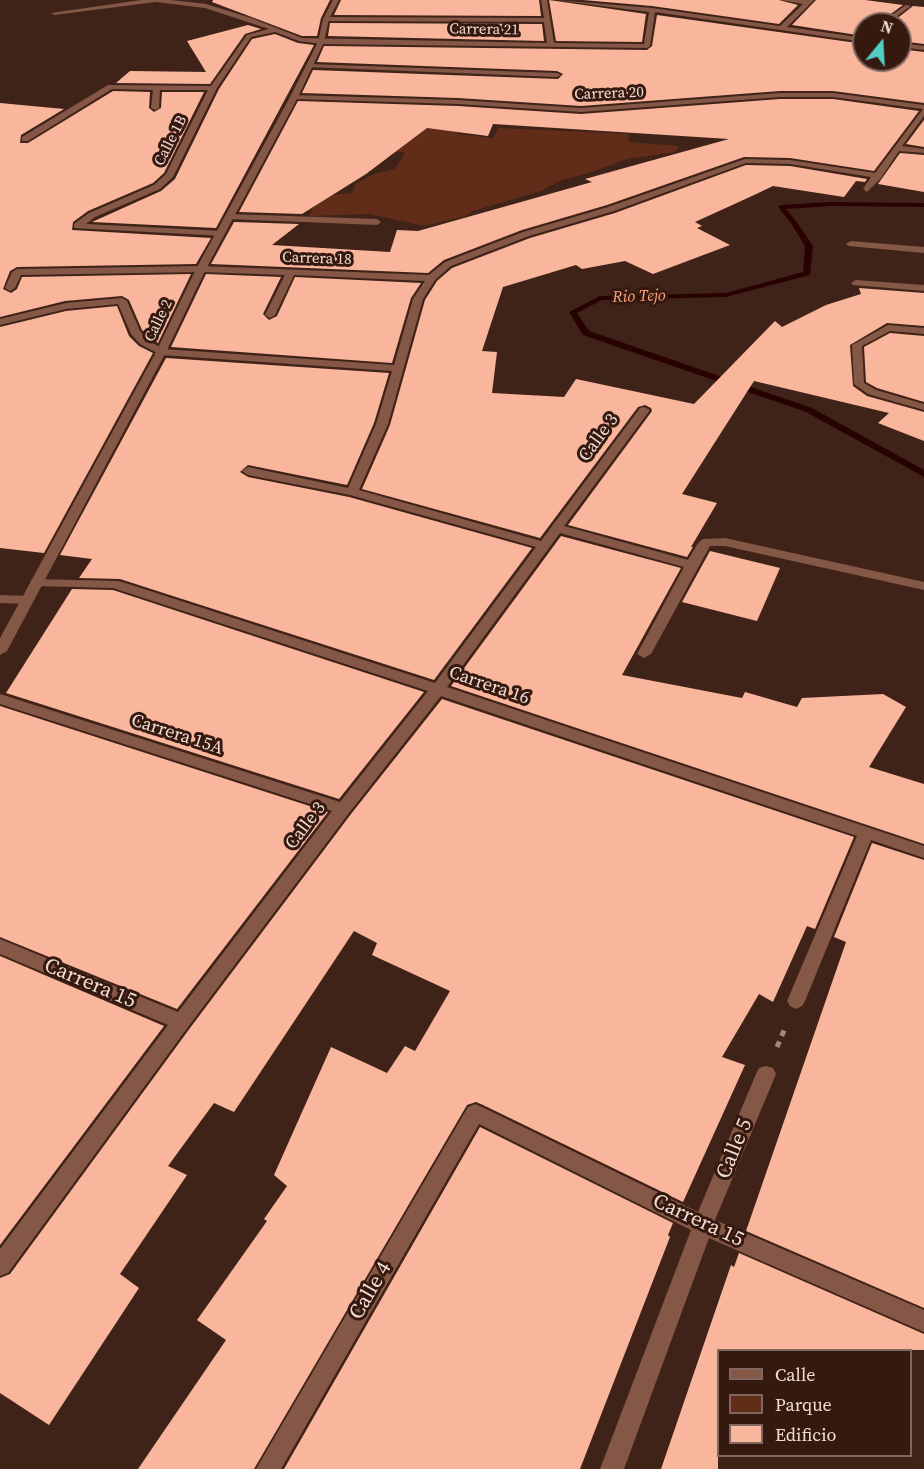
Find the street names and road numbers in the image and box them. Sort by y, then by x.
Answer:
street label: Carrera 21 [449,20,519,40]
street label: Carrera 20 [574,84,644,104]
street label: Calle 1B [151,113,191,169]
street label: Carrera 18 [282,249,352,269]
street label: Calle 2 [141,297,177,345]
street label: Calle 3 [575,410,623,466]
street label: Carrera 16 [446,662,532,710]
street label: Carrera 15A [128,710,226,760]
street label: Calle 3 [281,798,331,854]
street label: Carrera 15 [40,953,140,1015]
street label: Calle 5 [712,1115,758,1183]
street label: Carrera 15 [649,1189,747,1253]
street label: Calle 4 [344,1258,398,1324]

